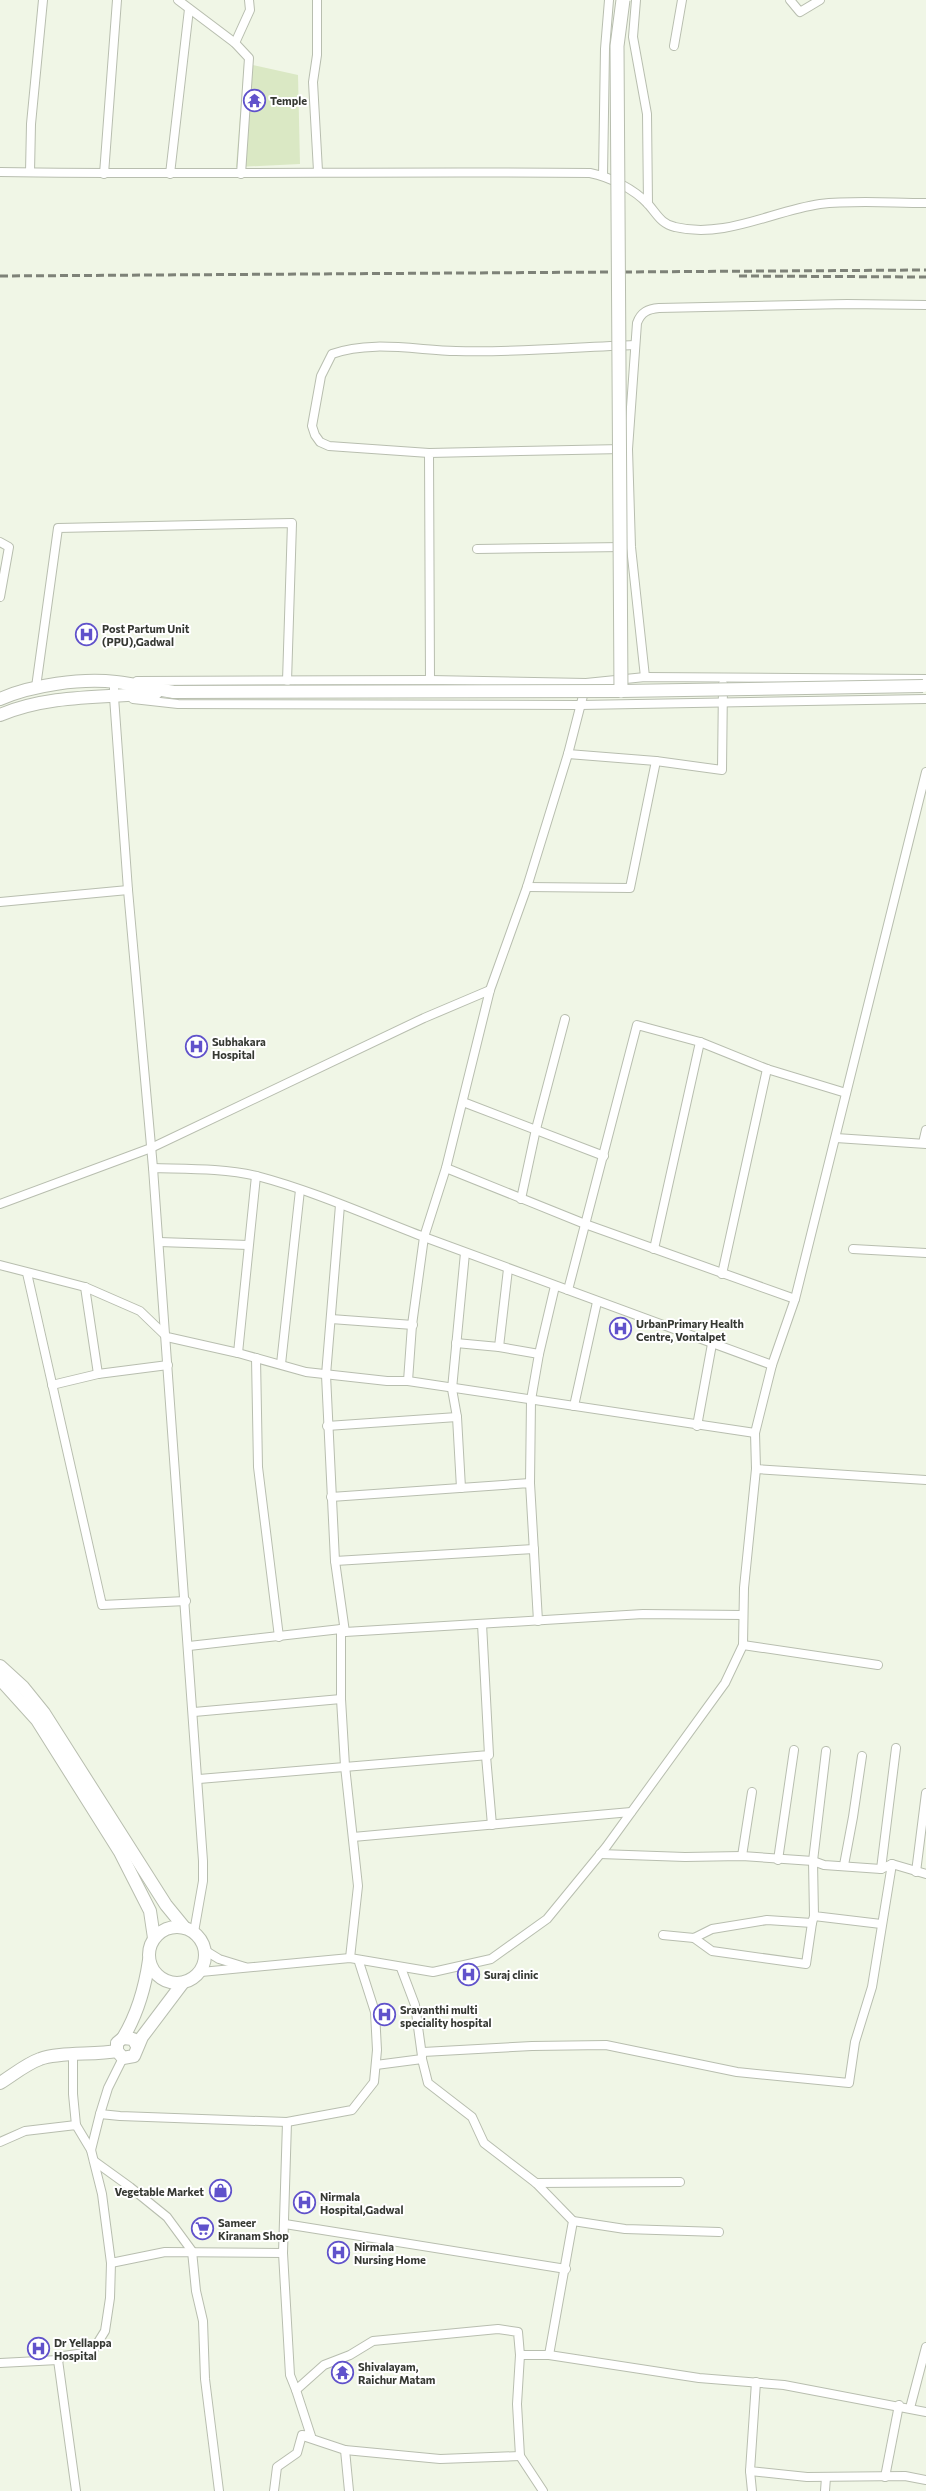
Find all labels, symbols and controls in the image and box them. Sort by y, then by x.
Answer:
temple icon: Temple [242,87,268,113]
place label: Temple [270,94,307,107]
hospital icon: Post Partum Unit (PPU),Gadwal [73,621,99,647]
place label: Post Partum Unit (PPU),Gadwal [102,622,190,648]
hospital icon: Subhakara Hospital [183,1034,209,1060]
place label: Subhakara Hospital [212,1035,266,1061]
hospital icon: UrbanPrimary Health Centre, Vontalpet [608,1316,634,1342]
place label: UrbanPrimary Health Centre, Vontalpet [636,1317,744,1343]
hospital icon: Suraj clinic [456,1961,482,1987]
place label: Suraj clinic [484,1968,538,1981]
hospital icon: Sravanthi multi speciality hospital [371,2002,397,2028]
place label: Sravanthi multi speciality hospital [400,2003,491,2029]
shop icon: Vegetable Market [207,2178,233,2204]
place label: Vegetable Market [114,2185,204,2198]
hospital icon: Nirmala Hospital,Gadwal [291,2189,317,2215]
place label: Nirmala Hospital,Gadwal [320,2190,403,2216]
supermarket icon: Sameer Kiranam Shop [189,2215,215,2241]
place label: Sameer Kiranam Shop [218,2216,289,2242]
hospital icon: Nirmala Nursing Home [326,2239,352,2265]
place label: Nirmala Nursing Home [354,2240,426,2266]
hospital icon: Dr Yellappa Hospital [25,2335,51,2361]
place label: Dr Yellappa Hospital [54,2336,112,2362]
temple icon: Shivalayam, Raichur Matam [329,2359,355,2385]
place label: Shivalayam, Raichur Matam [358,2360,436,2386]

